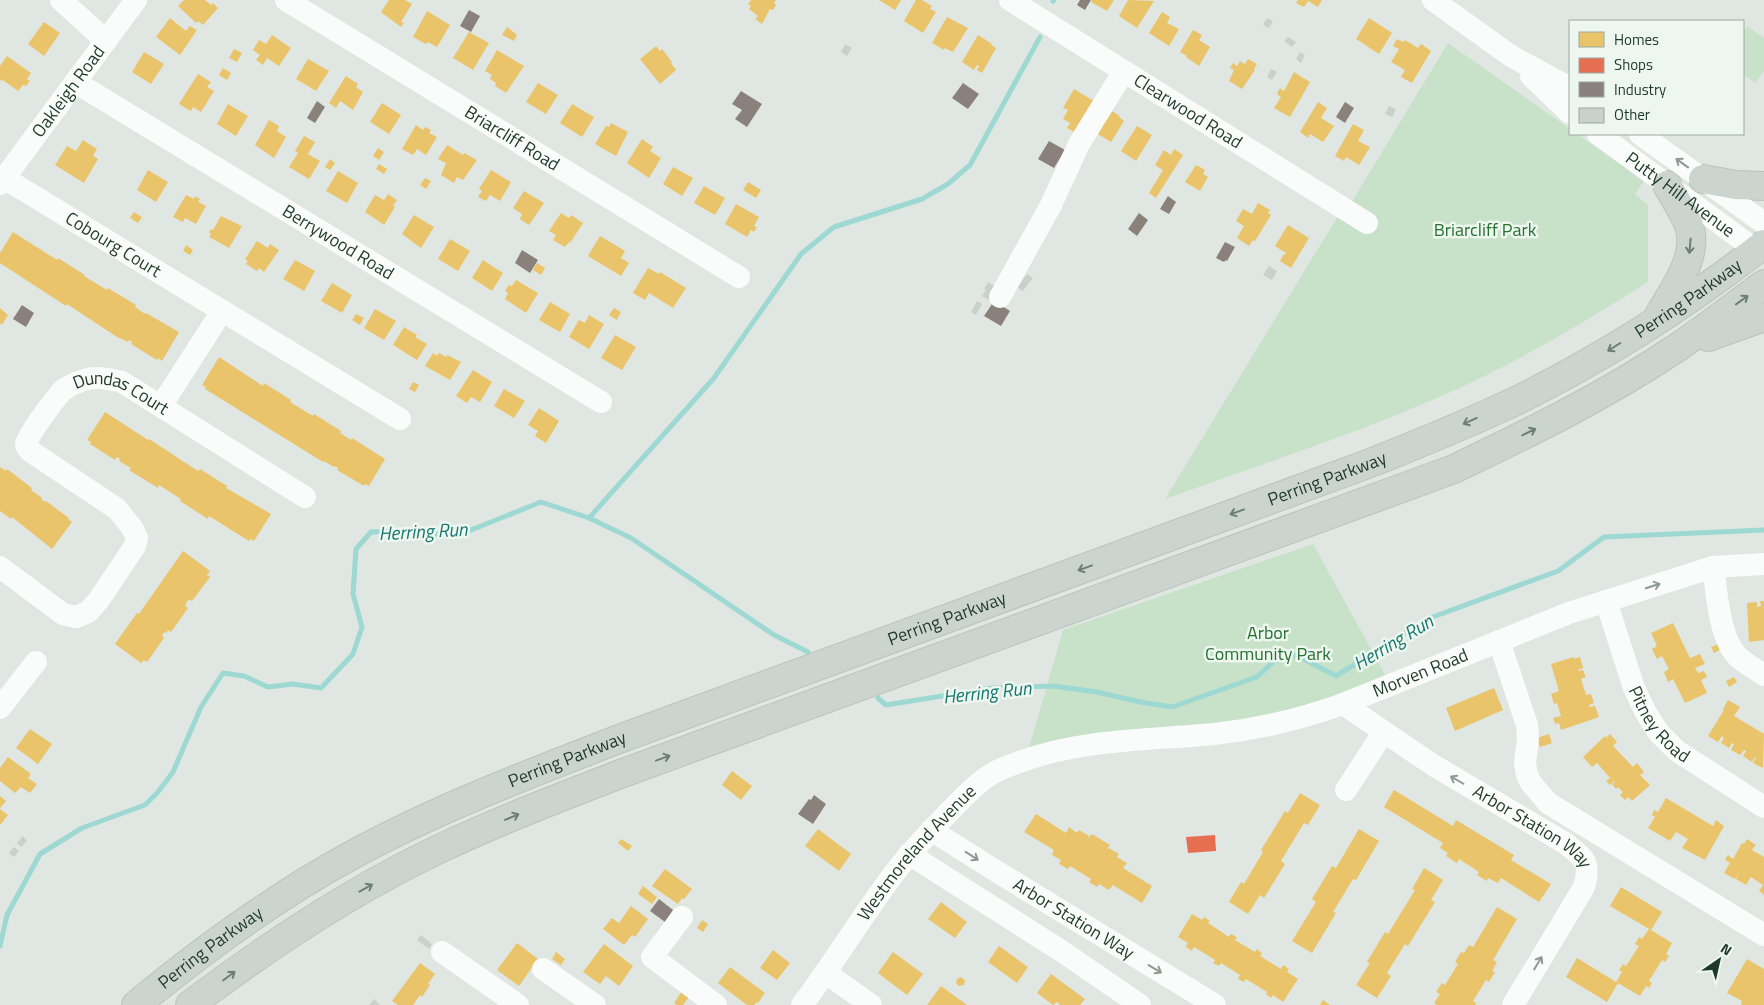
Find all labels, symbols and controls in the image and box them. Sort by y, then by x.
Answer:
legend [1569,20,1744,135]
text: Homes [1614,28,1659,51]
street label: Oakleigh Road [25,39,111,143]
text: Shops [1614,53,1653,76]
street label: Clearwood Road [1129,67,1248,155]
text: Industry [1614,78,1666,101]
street label: Briarcliff Road [460,98,565,177]
text: Other [1614,103,1650,126]
street label: Putty Hill Avenue [1620,145,1741,243]
one-way arrow [1676,158,1689,169]
street label: Berrywood Road [277,197,399,286]
street label: Cobourg Court [60,204,167,284]
park label: Briarcliff Park [1434,216,1537,243]
one-way arrow [1686,237,1695,253]
street label: Perring Parkway [1629,251,1747,345]
one-way arrow [1735,295,1748,306]
one-way arrow [1607,341,1621,352]
street label: Dundas Court [69,364,175,422]
one-way arrow [1463,417,1478,427]
one-way arrow [1521,427,1536,437]
street label: Perring Parkway [1264,444,1391,513]
one-way arrow [1230,508,1245,517]
water label: Herring Run [378,514,469,547]
one-way arrow [1077,564,1093,573]
one-way arrow [1644,581,1660,590]
street label: Perring Parkway [884,584,1010,652]
water label: Herring Run [1347,606,1439,677]
park label: Arbor Community Park [1205,619,1331,667]
street label: Morven Road [1368,641,1472,704]
water label: Herring Run [941,672,1033,711]
street label: Pitney Road [1622,681,1696,769]
street label: Perring Parkway [504,723,630,794]
one-way arrow [655,753,671,762]
one-way arrow [1451,774,1465,784]
street label: Westmoreland Avenue [850,778,982,926]
street label: Arbor Station Way [1468,778,1600,872]
one-way arrow [504,811,519,821]
one-way arrow [965,851,979,861]
street label: Arbor Station Way [1008,871,1140,966]
one-way arrow [358,883,373,893]
street label: Perring Parkway [152,899,268,995]
north arrow [1694,935,1744,985]
text: N [1717,937,1736,960]
one-way arrow [1534,957,1544,971]
one-way arrow [1148,964,1162,974]
one-way arrow [222,970,235,981]

